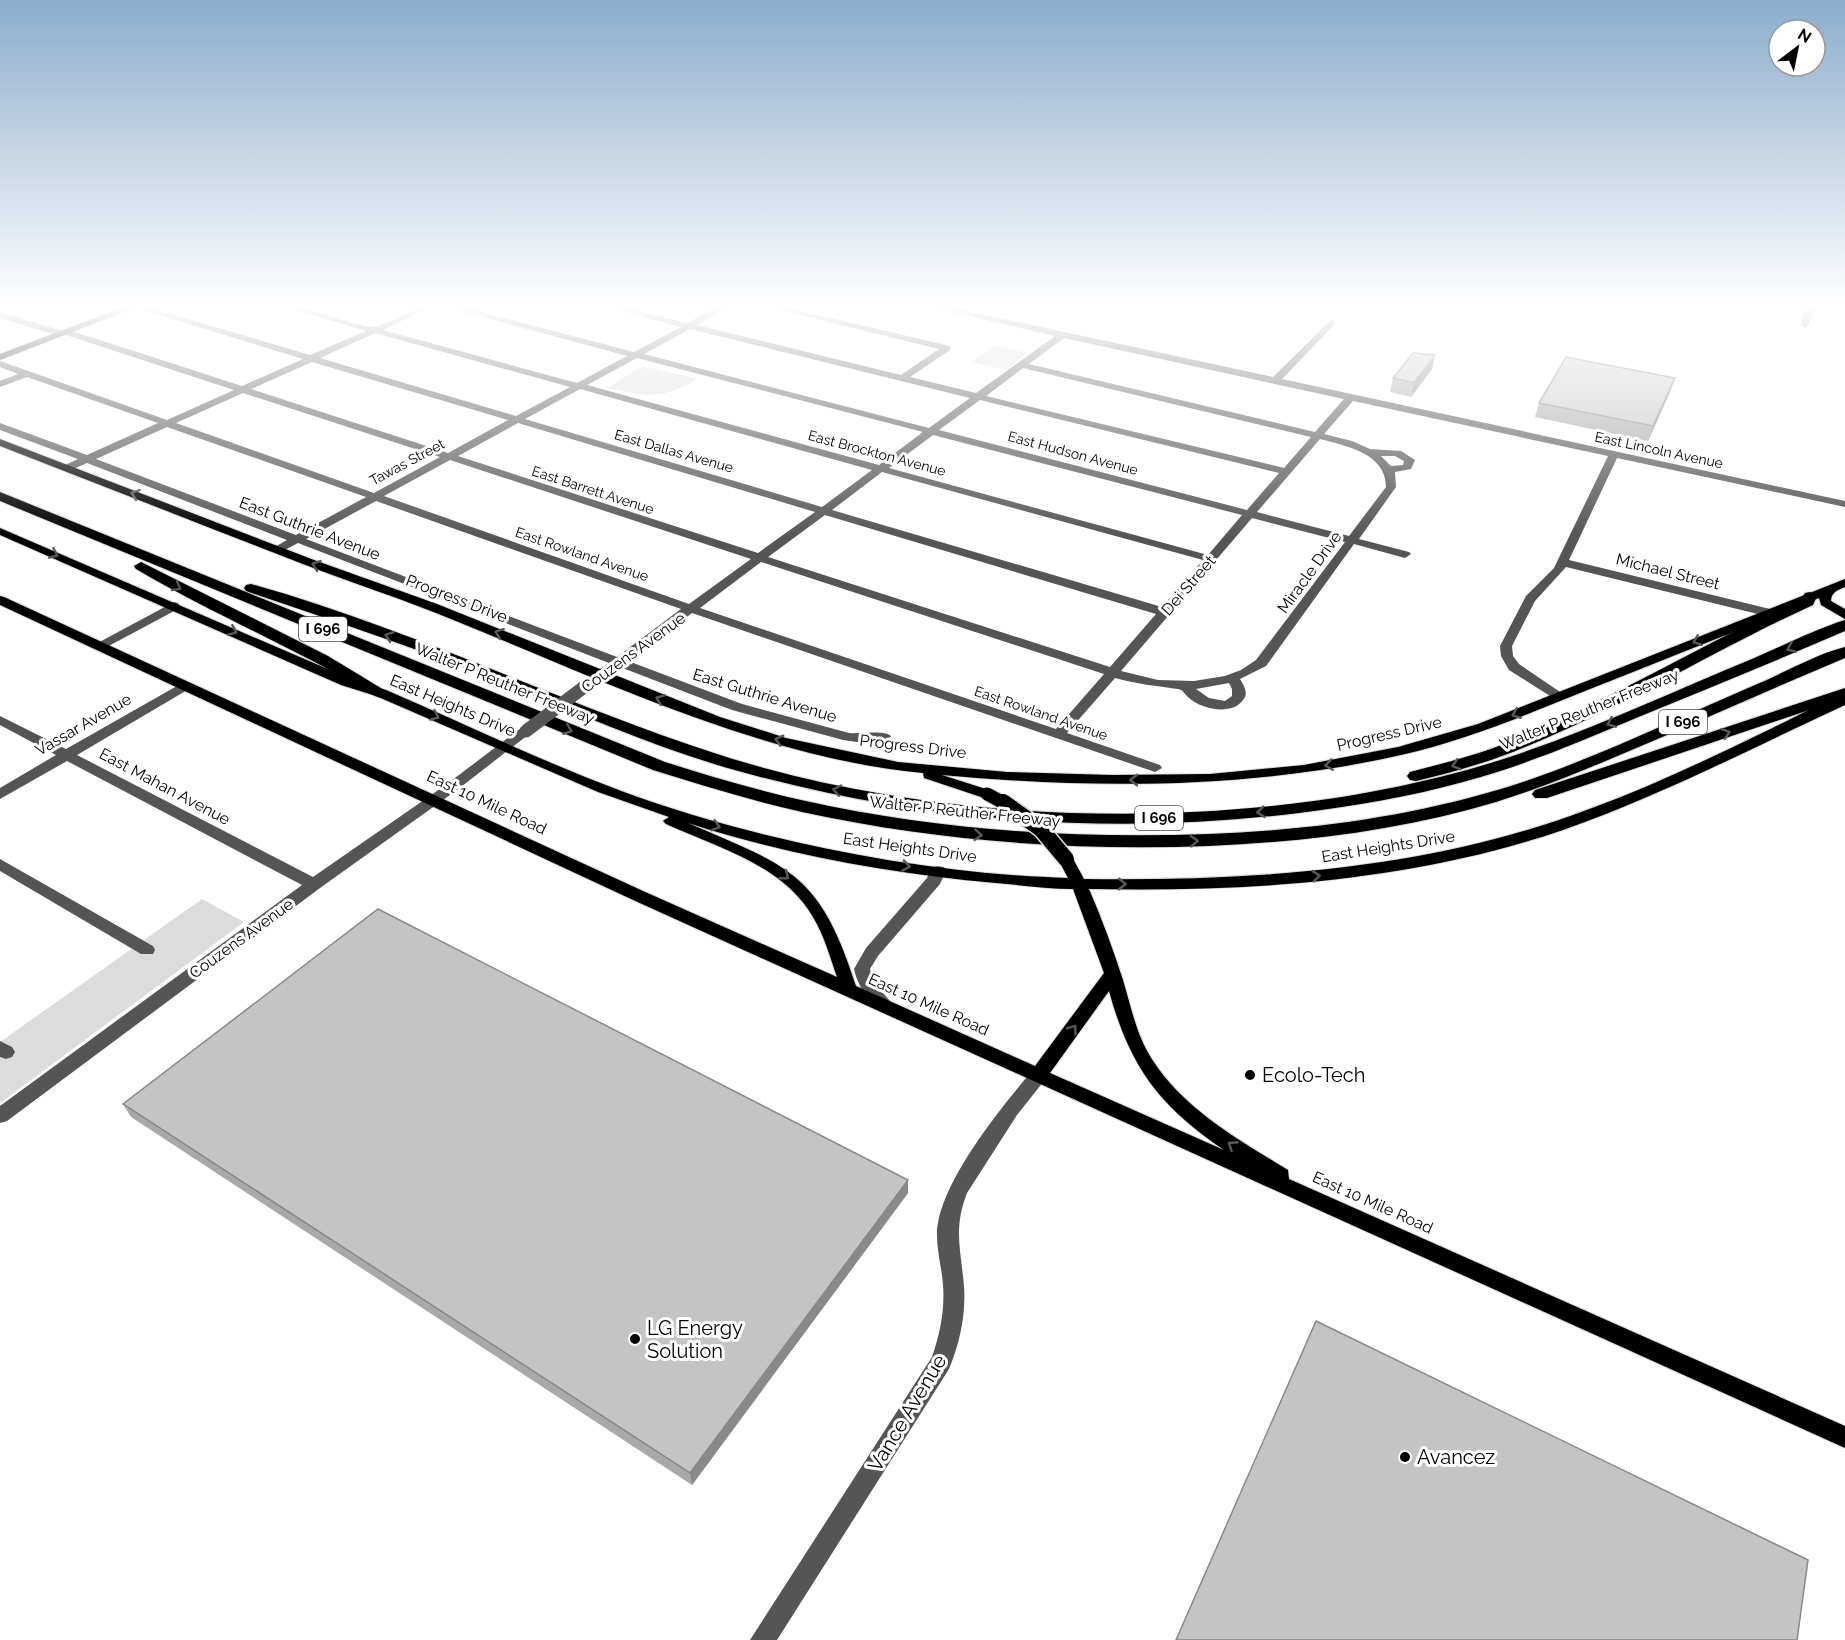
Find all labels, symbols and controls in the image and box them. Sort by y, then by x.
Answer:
north arrow [1767,18,1827,78]
text: N [1794,24,1815,47]
street label: East Dallas Avenue [613,426,735,476]
street label: East Brockton Avenue [806,427,948,479]
street label: East Hudson Avenue [1006,428,1140,478]
street label: East Lincoln Avenue [1593,429,1725,471]
street label: Tawas Street [367,435,447,488]
street label: East Barrett Avenue [530,463,656,517]
one-way arrow [130,489,141,501]
street label: East Guthrie Avenue [237,493,383,564]
street label: East Rowland Avenue [513,524,651,584]
street label: Miracle Drive [1273,528,1345,617]
one-way arrow [47,547,58,559]
street label: Michael Street [1614,549,1722,594]
street label: Dei Street [1157,551,1220,619]
one-way arrow [311,560,322,572]
street label: Progress Drive [403,570,510,627]
one-way arrow [171,580,182,591]
street label: Couzens Avenue [578,608,689,696]
road number: I 696 [299,617,347,641]
one-way arrow [226,624,237,636]
one-way arrow [494,628,505,640]
one-way arrow [384,631,395,643]
one-way arrow [1692,634,1703,646]
street label: Walter P Reuther Freeway [412,639,598,728]
one-way arrow [1786,641,1797,653]
street label: East Guthrie Avenue [691,665,839,726]
street label: Walter P Reuther Freeway [1497,665,1682,754]
street label: East Heights Drive [387,670,518,741]
street label: East Rowland Avenue [972,683,1110,743]
street label: Vassar Avenue [32,689,135,760]
one-way arrow [655,694,666,707]
one-way arrow [1512,707,1523,719]
one-way arrow [429,709,440,721]
road number: I 696 [1659,710,1707,734]
street label: Progress Drive [1335,712,1443,755]
one-way arrow [1606,716,1617,728]
one-way arrow [561,723,572,735]
one-way arrow [1720,727,1731,740]
street label: Progress Drive [859,731,967,762]
one-way arrow [774,734,784,747]
street label: East Mahan Avenue [96,744,233,829]
one-way arrow [1324,758,1333,770]
one-way arrow [1451,758,1462,770]
street label: East 10 Mile Road [424,766,550,839]
one-way arrow [1130,774,1139,786]
one-way arrow [832,784,842,797]
street label: Walter P Reuther Freeway [869,792,1062,831]
road number: I 696 [1135,806,1183,830]
one-way arrow [1256,806,1266,818]
one-way arrow [710,819,721,831]
street label: East Heights Drive [1320,827,1456,866]
one-way arrow [974,828,983,841]
street label: East Heights Drive [842,829,978,866]
one-way arrow [1190,835,1199,848]
one-way arrow [902,860,911,872]
one-way arrow [779,869,790,880]
one-way arrow [1312,870,1321,883]
one-way arrow [1117,878,1126,890]
street label: Couzens Avenue [186,894,297,982]
street label: East 10 Mile Road [866,969,992,1040]
one-way arrow [1066,1024,1077,1035]
place label: Ecolo-Tech [1262,1063,1366,1087]
marker: Ecolo-Tech [1243,1068,1257,1082]
one-way arrow [1227,1141,1238,1152]
street label: East 10 Mile Road [1310,1167,1436,1238]
place label: LG Energy Solution [647,1316,743,1363]
marker: LG Energy Solution [628,1332,642,1346]
street label: Vance Avenue [863,1350,952,1476]
place label: Avancez [1417,1445,1495,1469]
marker: Avancez [1398,1450,1412,1464]

